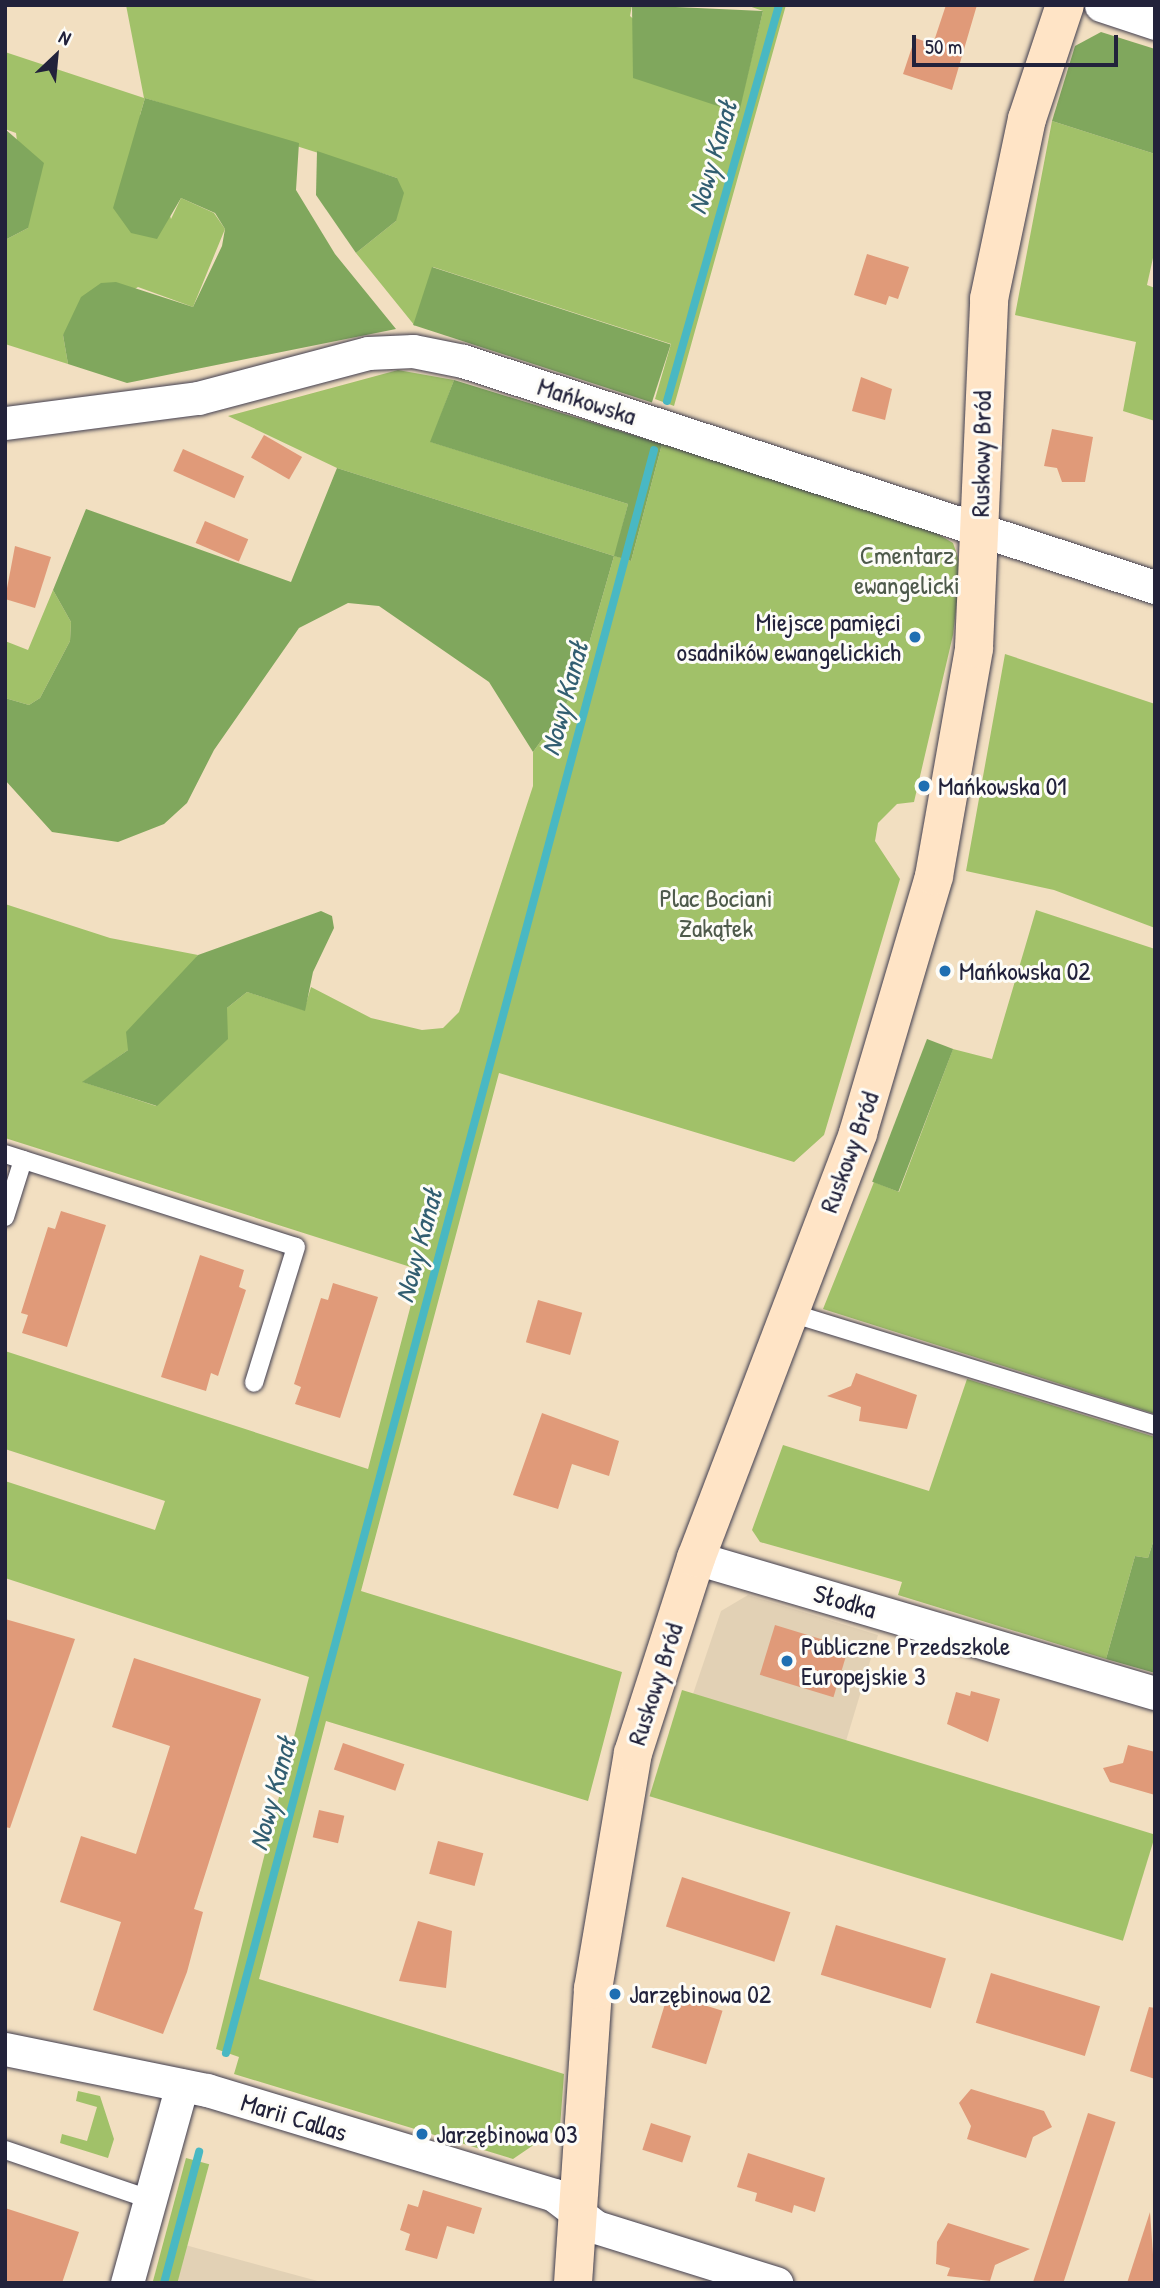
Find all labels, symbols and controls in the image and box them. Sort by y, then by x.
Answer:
north arrow [21,21,91,91]
scale bar [915,21,1122,65]
text: N [55,23,75,51]
text: 50 m [925,32,962,61]
water label: Nowy Kanał [680,96,744,218]
street label: Mańkowska [534,370,640,432]
street label: Ruskowy Bród [964,391,998,517]
park label: Cmentarz ewangelicki [854,539,960,600]
place label: Miejsce pamięci osadników ewangelickich [677,606,901,668]
marker: Miejsce pamięci osadników ewangelickich [907,629,923,645]
water label: Nowy Kanał [533,637,595,759]
place label: Mańkowska 01 [938,770,1067,802]
marker: Mańkowska 01 [916,778,932,794]
park label: Plac Bociani Zakątek [659,882,773,944]
place label: Mańkowska 02 [959,955,1091,987]
marker: Mańkowska 02 [937,963,953,979]
street label: Ruskowy Bród [813,1087,885,1217]
water label: Nowy Kanał [387,1184,449,1306]
street label: Słodka [810,1577,880,1625]
street label: Ruskowy Bród [621,1619,689,1749]
place label: Publiczne Przedszkole Europejskie 3 [801,1630,1010,1692]
marker: Publiczne Przedszkole Europejskie 3 [779,1653,795,1669]
water label: Nowy Kanał [241,1732,303,1854]
place label: Jarzębinowa 02 [629,1978,771,2010]
marker: Jarzębinowa 02 [607,1986,623,2002]
street label: Marii Callas [237,2086,351,2148]
place label: Jarzębinowa 03 [436,2118,578,2150]
marker: Jarzębinowa 03 [414,2126,430,2142]

